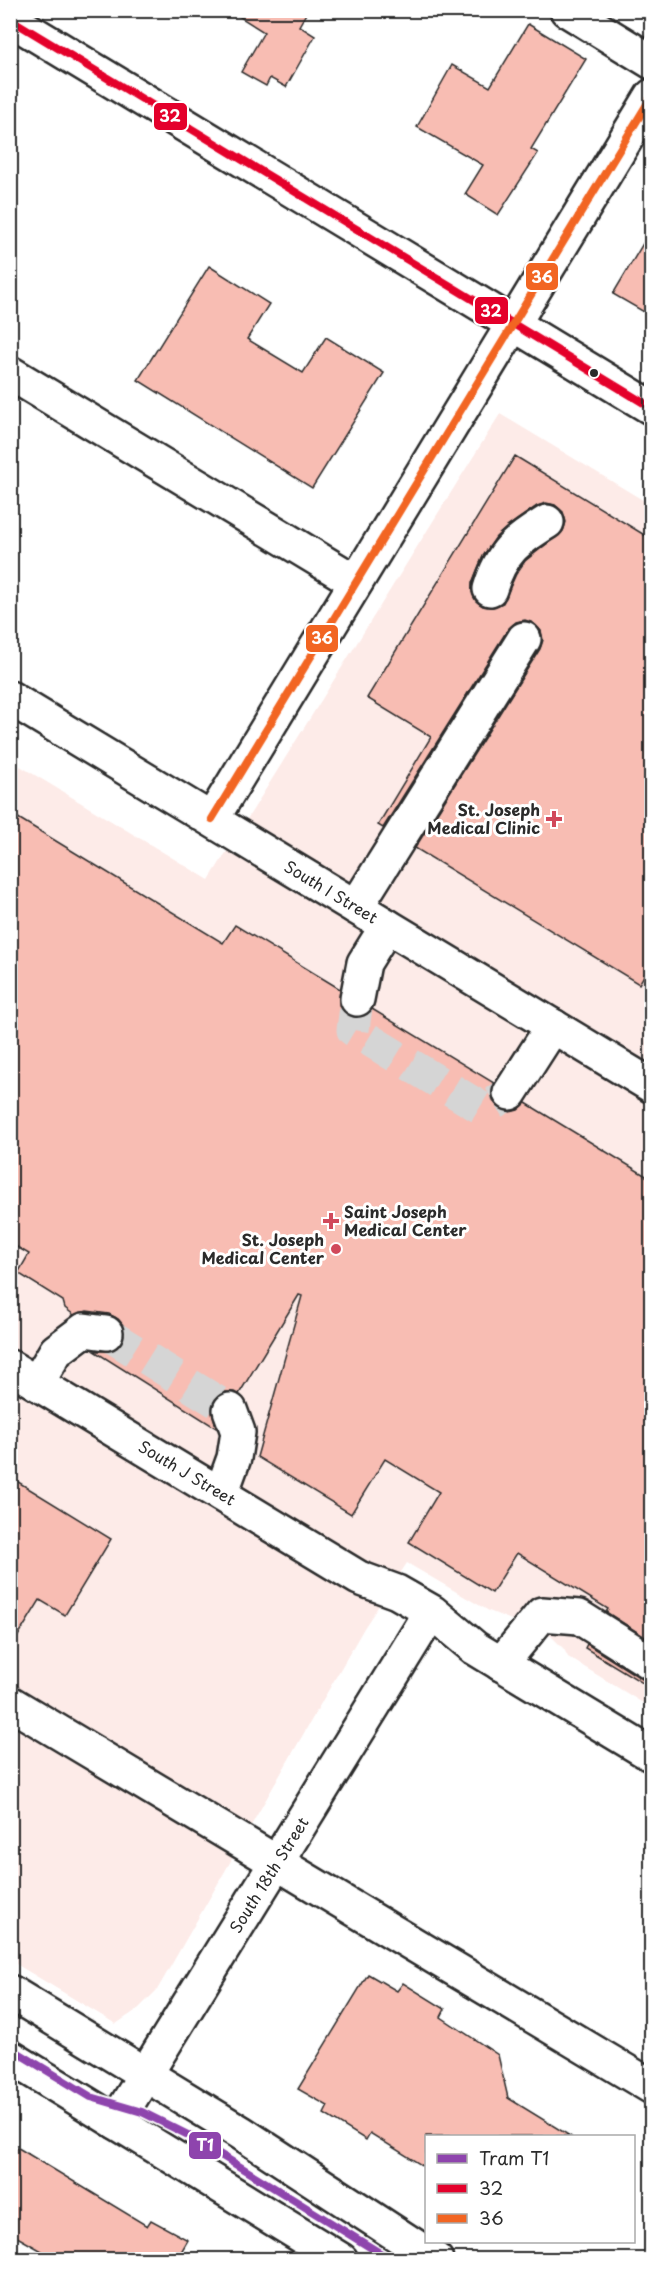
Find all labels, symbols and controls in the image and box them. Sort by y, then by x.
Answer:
line badge: 32 [153,102,188,131]
text: 32 [159,103,181,127]
line badge: 36 [525,262,559,291]
text: 36 [531,264,553,288]
line badge: 32 [474,296,509,325]
text: 32 [480,298,502,322]
unlabelled marker [588,367,600,379]
line badge: 36 [305,624,339,653]
text: 36 [311,625,333,649]
place label: St. Joseph Medical Clinic [427,797,540,839]
marker: St. Joseph Medical Clinic [545,810,563,828]
street label: South I Street [280,854,383,929]
place label: Saint Joseph Medical Center [344,1199,467,1241]
marker: Saint Joseph Medical Center [322,1212,340,1230]
place label: St. Joseph Medical Center [201,1227,325,1269]
marker: St. Joseph Medical Center [329,1242,343,1256]
street label: South J Street [134,1434,241,1511]
street label: South 18th Street [223,1812,313,1937]
line badge: T1 [188,2131,222,2160]
text: T1 [196,2132,214,2156]
legend [425,2135,635,2243]
text: Tram T1 [479,2144,549,2171]
text: 32 [479,2174,503,2201]
text: 36 [479,2204,504,2231]

